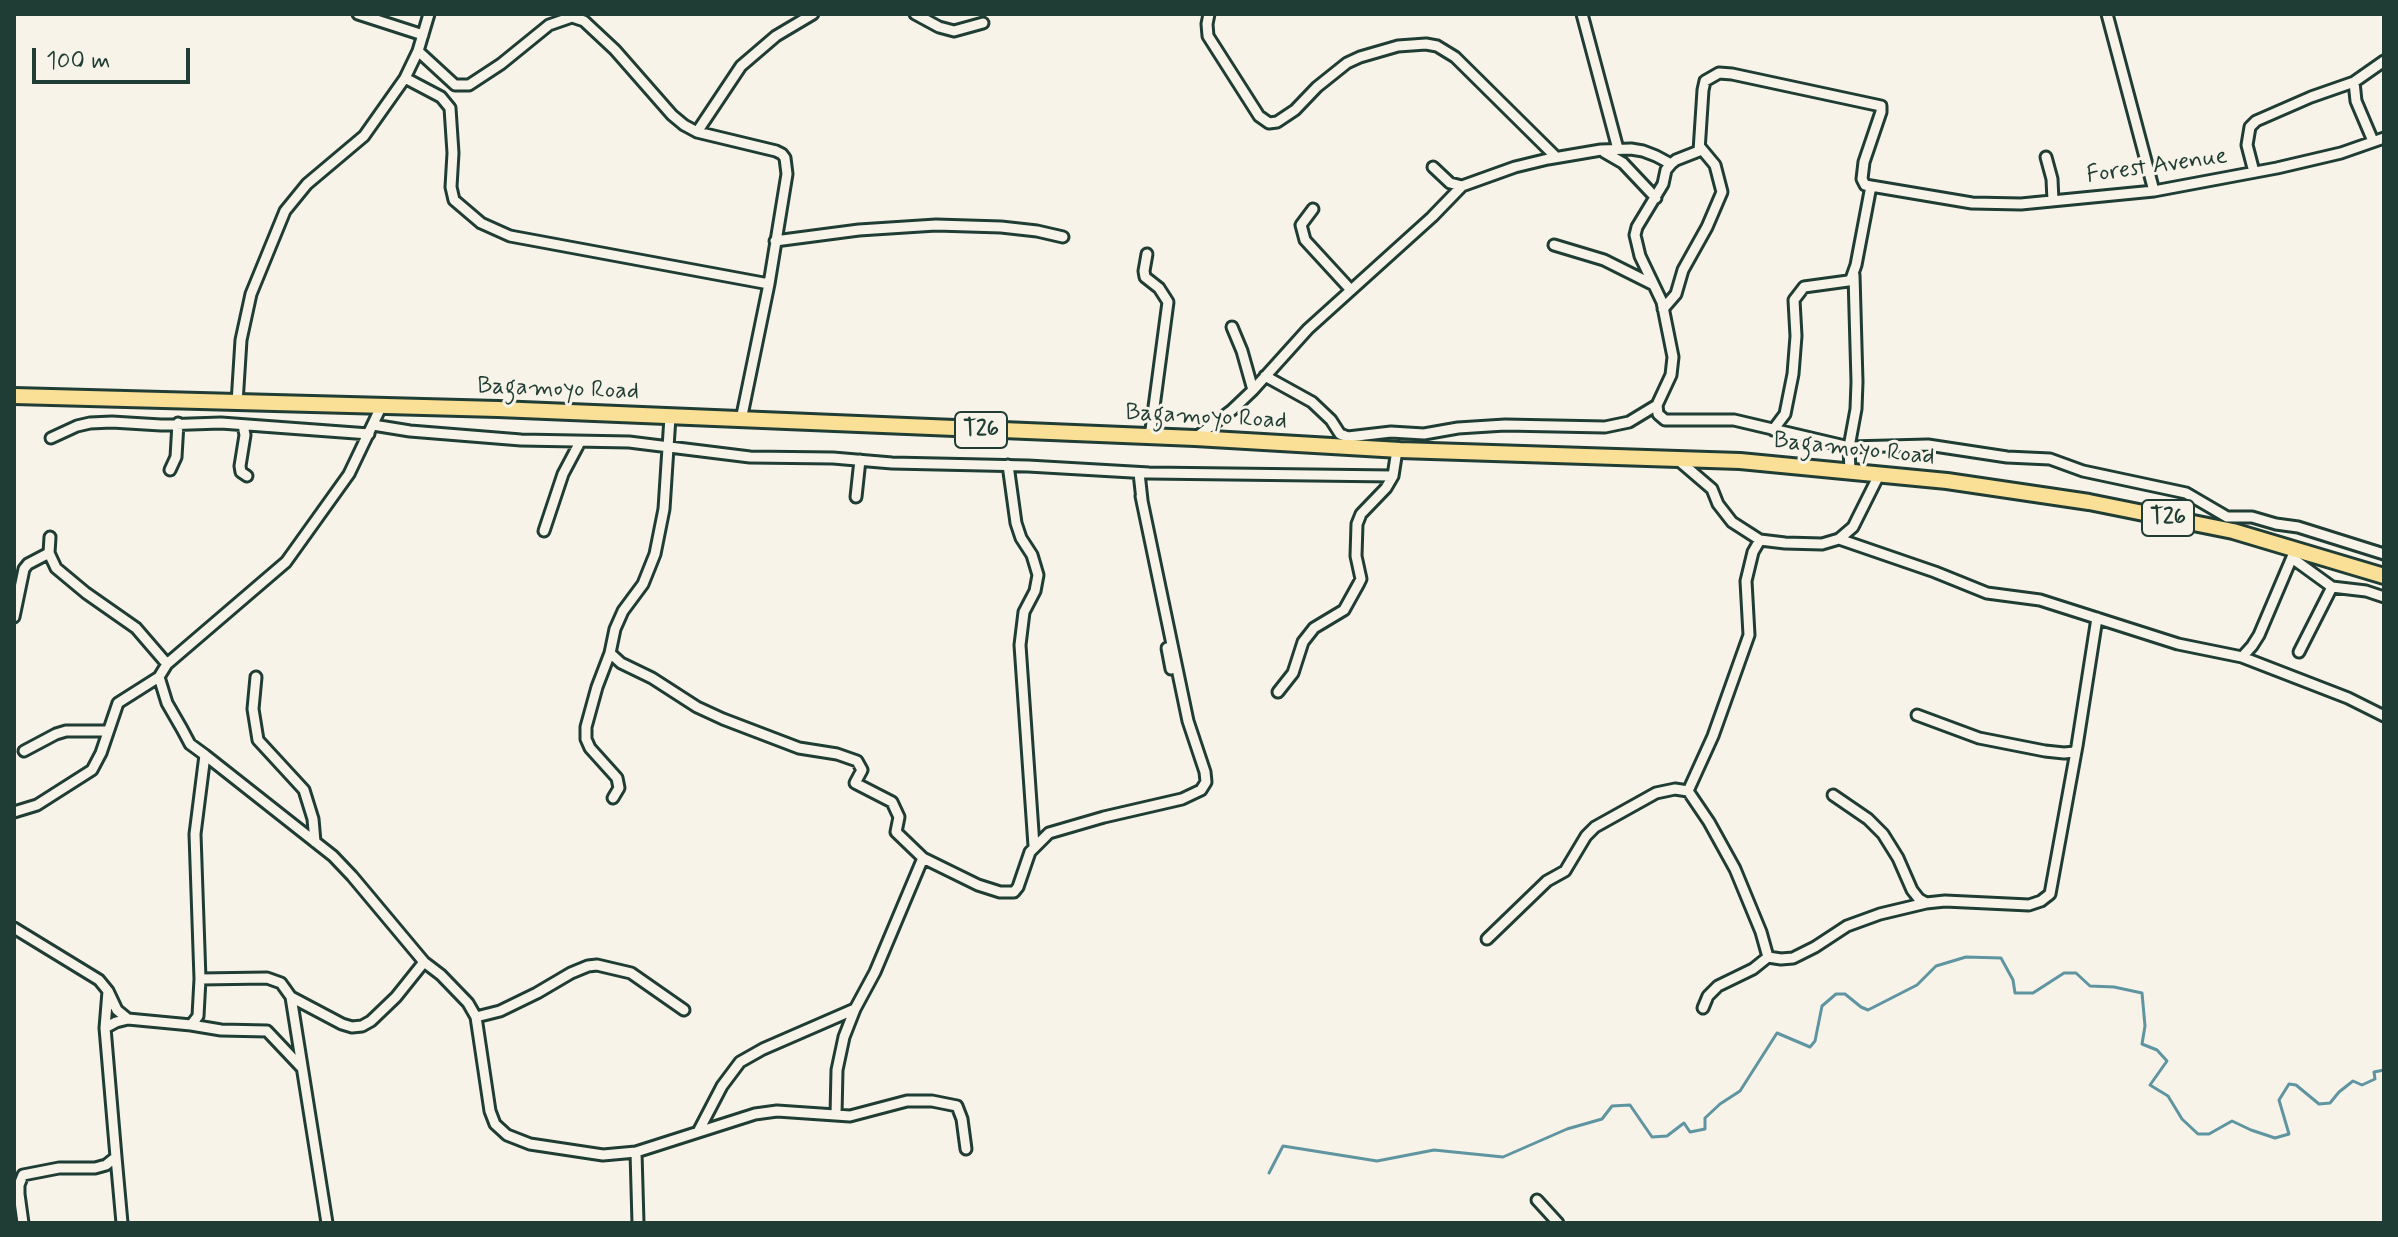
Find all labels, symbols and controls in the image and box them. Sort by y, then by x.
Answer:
scale bar [36,32,194,82]
text: 100 m [46,46,110,77]
street label: Forest Avenue [2085,143,2229,191]
street label: Bagamoyo Road [477,373,639,407]
street label: Bagamoyo Road [1124,399,1288,437]
road number: T26 [955,412,1007,448]
street label: Bagamoyo Road [1772,427,1936,473]
road number: T26 [2142,500,2194,536]

